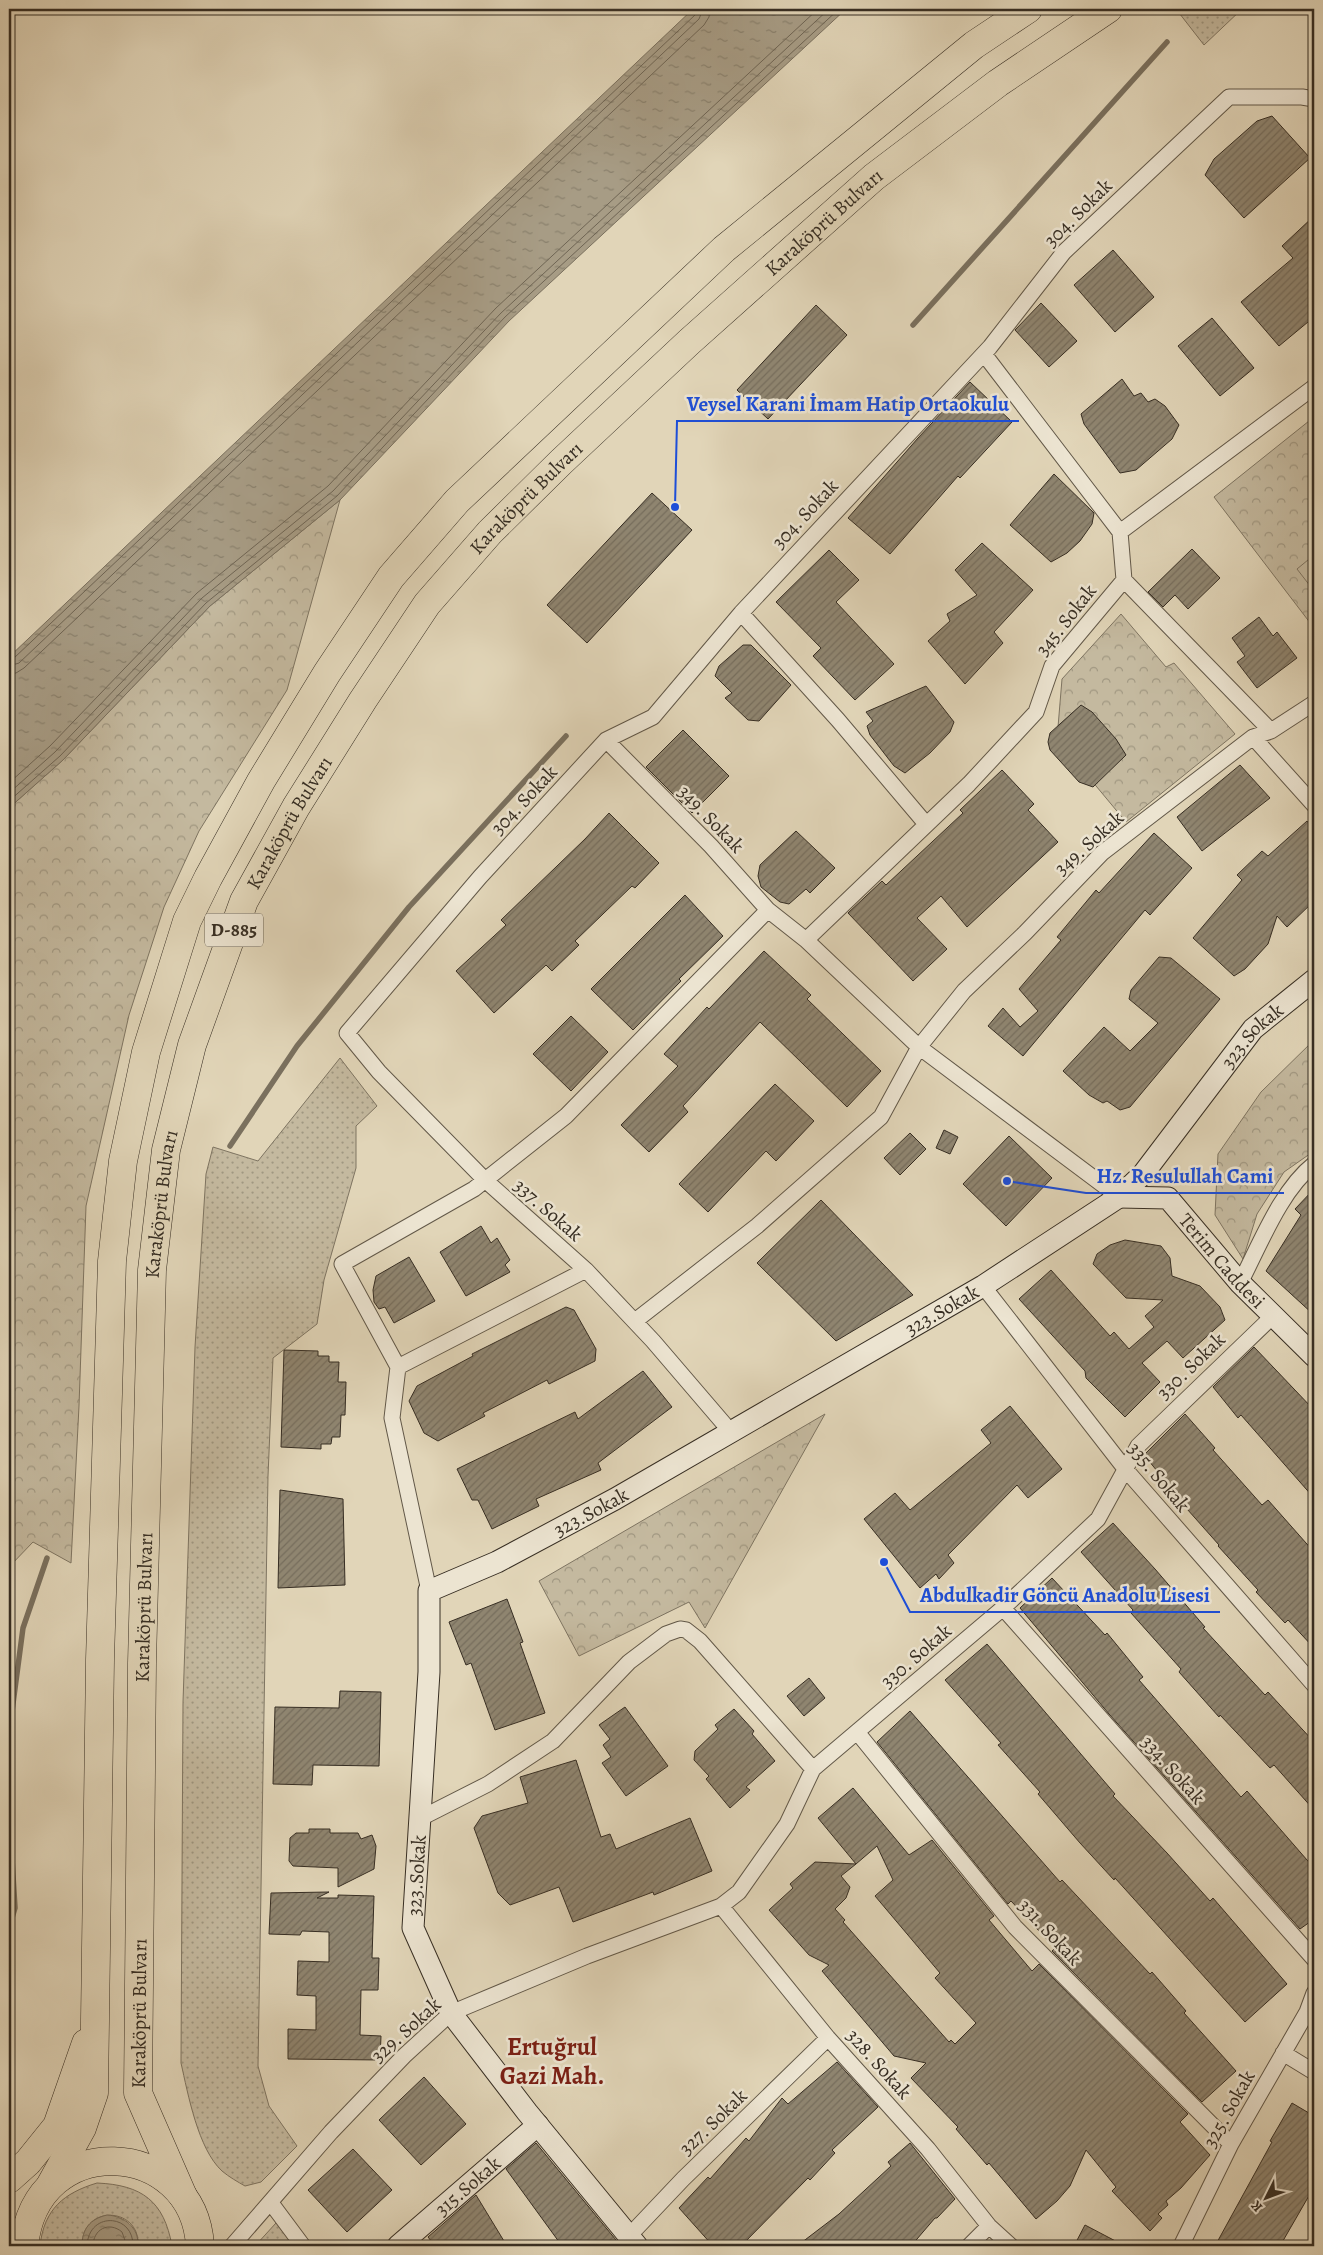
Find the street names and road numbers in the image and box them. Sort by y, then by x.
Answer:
street label: Karaköprü Bulvarı [759,162,888,282]
street label: 304. Sokak [1038,173,1118,253]
street label: Karaköprü Bulvarı [463,435,588,560]
street label: 304. Sokak [766,473,844,555]
street label: 345. Sokak [1029,578,1103,662]
street label: Karaköprü Bulvarı [240,751,338,894]
street label: 304. Sokak [485,759,563,841]
street label: 349. Sokak [672,779,750,859]
street label: 349. Sokak [1048,804,1130,882]
road number: D-885 [205,914,263,946]
street label: 323.Sokak [1214,996,1289,1074]
street label: Karaköprü Bulvarı [138,1127,184,1279]
street label: 337. Sokak [508,1172,588,1248]
street label: Terim Caddesi [1173,1207,1271,1314]
street label: 323.Sokak [900,1278,984,1342]
street label: 330. Sokak [1151,1326,1231,1406]
street label: 335. Sokak [1122,1436,1196,1518]
street label: 323.Sokak [549,1481,633,1543]
street label: Karaköprü Bulvarı [128,1532,159,1683]
street label: 330. Sokak [875,1618,957,1694]
street label: 334. Sokak [1135,1730,1211,1810]
street label: 323.Sokak [400,1834,432,1917]
street label: 331. Sokak [1012,1893,1088,1971]
street label: Karaköprü Bulvarı [125,1938,153,2089]
street label: 329. Sokak [365,1991,447,2069]
street label: 328. Sokak [840,2023,918,2105]
street label: 325. Sokak [1197,2065,1261,2153]
street label: 327. Sokak [673,2083,753,2161]
street label: 315.Sokak [429,2150,506,2222]

